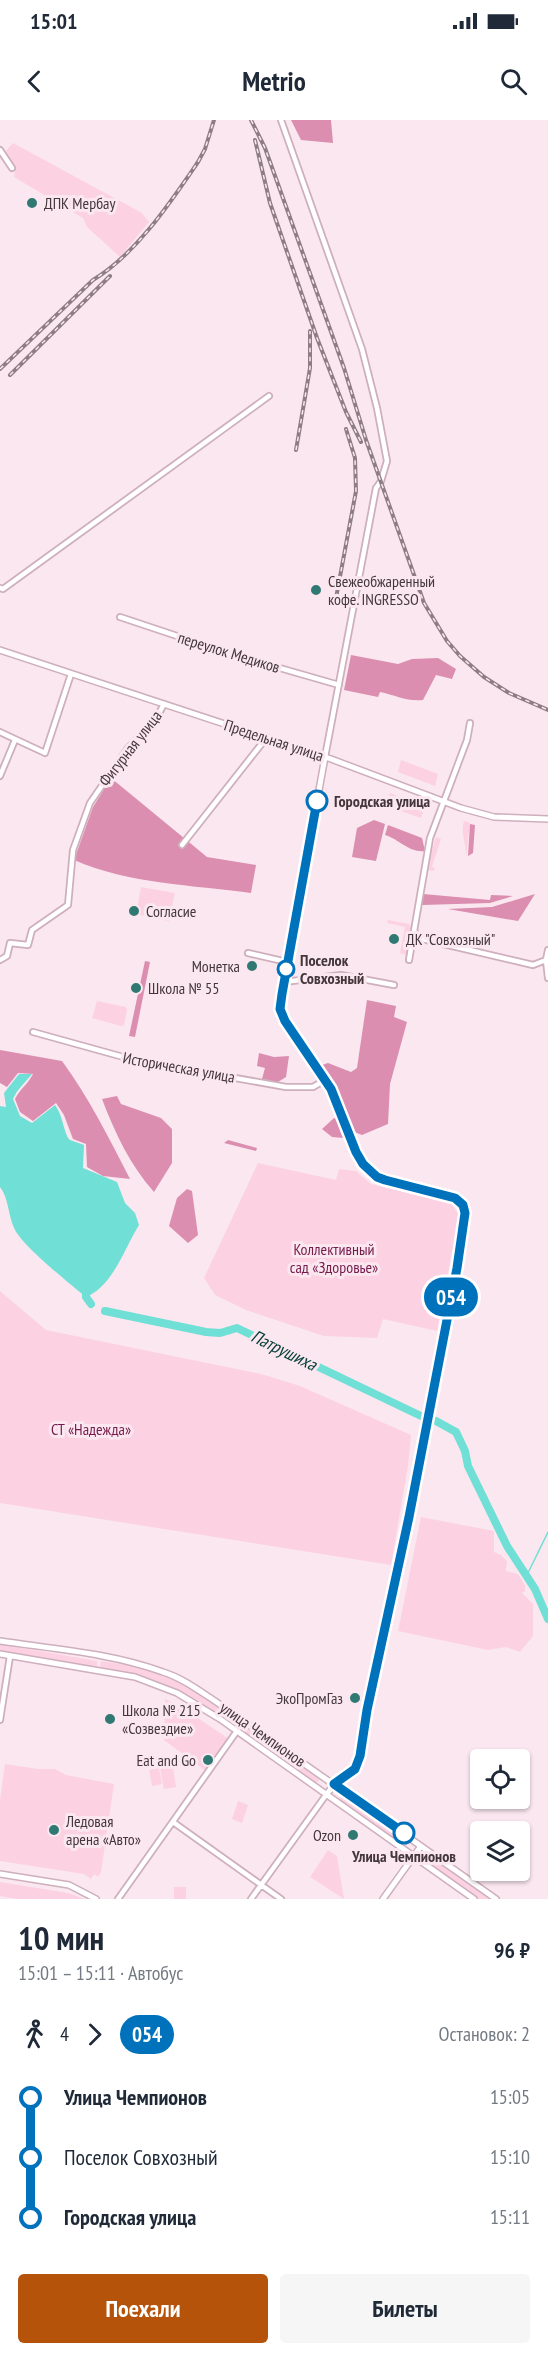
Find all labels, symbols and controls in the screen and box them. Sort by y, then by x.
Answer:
text: 15:01 [30,7,78,35]
text: Metrio [242,64,306,98]
icon: back [18,65,51,98]
icon: search [497,65,530,98]
place label: ДПК Мербау [44,193,115,213]
marker: ДПК Мербау [25,196,39,210]
place label: Свежеобжаренный кофе. INGRESSO [328,571,435,609]
marker: Свежеобжаренный кофе. INGRESSO [309,583,323,597]
street label: переулок Медиков [176,627,282,677]
street label: Фигурная улица [94,706,166,790]
street label: Предельная улица [222,715,326,765]
marker: Городская улица [306,790,328,812]
place label: Городская улица [334,791,431,811]
place label: Согласие [146,901,196,921]
marker: Согласие [127,904,141,918]
place label: ДК "Совхозный" [406,929,495,949]
marker: ДК "Совхозный" [387,932,401,946]
place label: Поселок Совхозный [300,950,364,988]
place label: Монетка [192,956,240,976]
marker: Монетка [245,959,259,973]
marker: Поселок Совхозный [277,960,295,978]
place label: Школа № 55 [148,978,219,998]
marker: Школа № 55 [129,981,143,995]
street label: Историческая улица [121,1047,237,1087]
park label: Коллективный сад «Здоровье» [290,1239,378,1277]
line badge: 054 [416,1278,486,1316]
text: 054 [436,1284,466,1311]
water label: Патрушиха [247,1324,321,1376]
park label: СТ «Надежда» [51,1419,131,1439]
place label: ЭкоПромГаз [276,1688,343,1708]
marker: ЭкоПромГаз [348,1691,362,1705]
street label: улица Чемпионов [216,1697,310,1771]
place label: Школа № 215 «Созвездие» [122,1700,201,1738]
marker: Школа № 215 «Созвездие» [103,1712,117,1726]
map controls [470,1749,530,1881]
button: locate [470,1749,530,1809]
place label: Eat and Go [136,1750,196,1770]
marker: Eat and Go [201,1753,215,1767]
place label: Ледовая арена «Авто» [65,1811,141,1849]
button: layers [470,1821,530,1881]
marker: Улица Чемпионов [393,1822,415,1844]
marker: Ледовая арена «Авто» [47,1823,61,1837]
place label: Ozon [313,1825,341,1845]
marker: Ozon [346,1828,360,1842]
place label: Улица Чемпионов [351,1846,456,1866]
text: 10 мин [18,1916,104,1959]
text: 96 ₽ [494,1936,530,1964]
text: 15:01 – 15:11 · Автобус [18,1960,183,1986]
icon: walk [18,2018,51,2051]
icon: forward [78,2018,111,2051]
text: 4 [60,2021,69,2047]
text: 054 [132,2021,162,2048]
text: Остановок: 2 [439,2021,530,2047]
text: Улица Чемпионов [64,2083,207,2111]
text: 15:05 [490,2084,530,2110]
text: Поселок Совхозный [64,2143,218,2171]
text: 15:10 [490,2144,530,2170]
text: Городская улица [64,2203,196,2231]
text: 15:11 [490,2204,530,2230]
button: Поехали [18,2274,268,2343]
button: Билеты [280,2274,530,2343]

